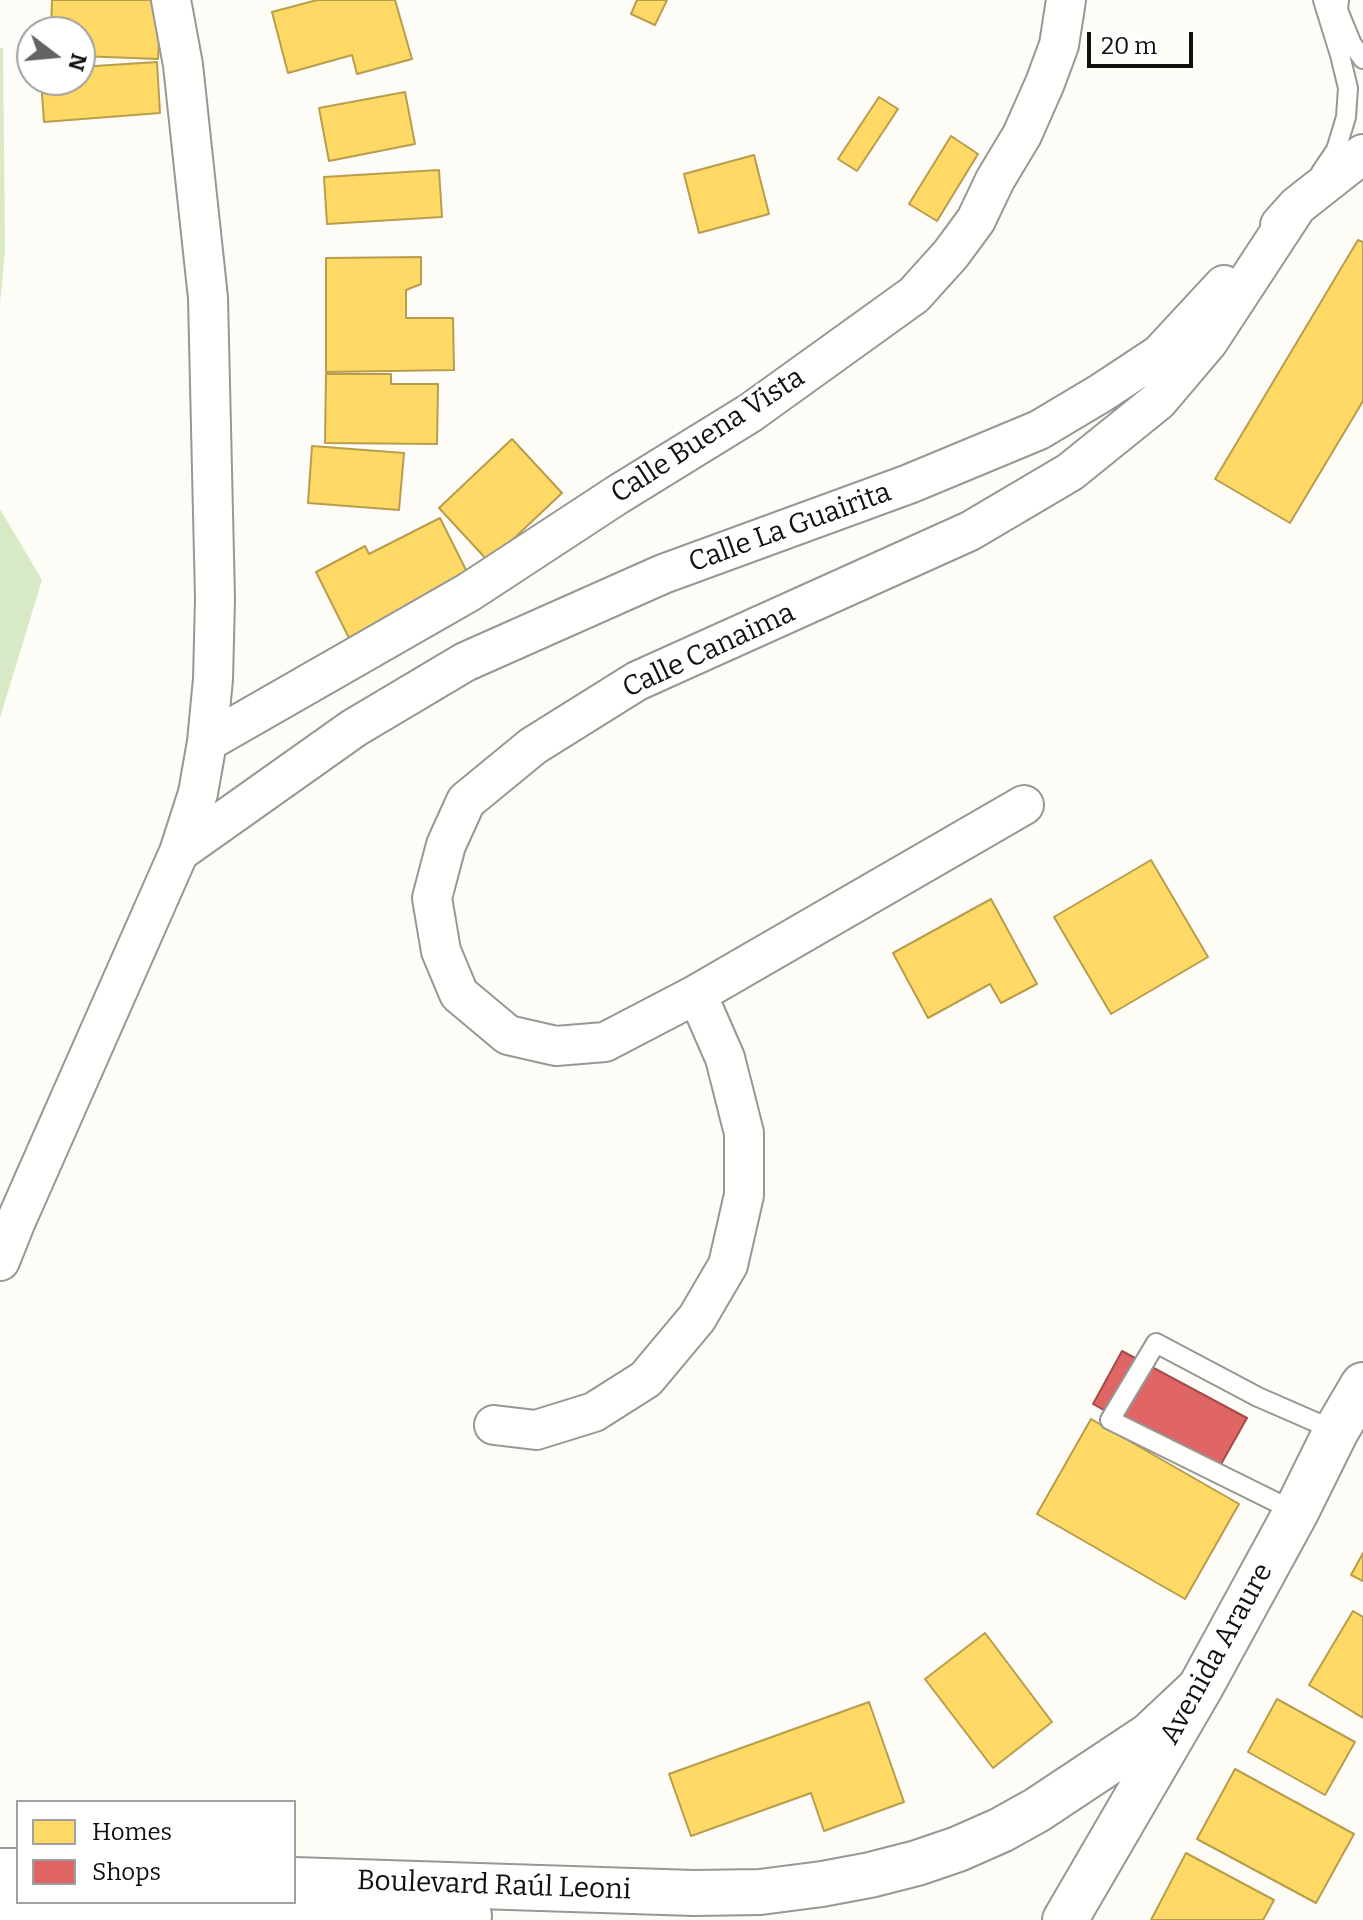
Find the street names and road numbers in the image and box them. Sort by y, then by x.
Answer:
street label: Calle Buena Vista [605,361,811,511]
street label: Calle La Guairita [684,476,896,580]
street label: Calle Canaima [618,596,800,706]
street label: Avenida Araure [1153,1558,1281,1750]
street label: Boulevard Raúl Leoni [356,1864,632,1908]

